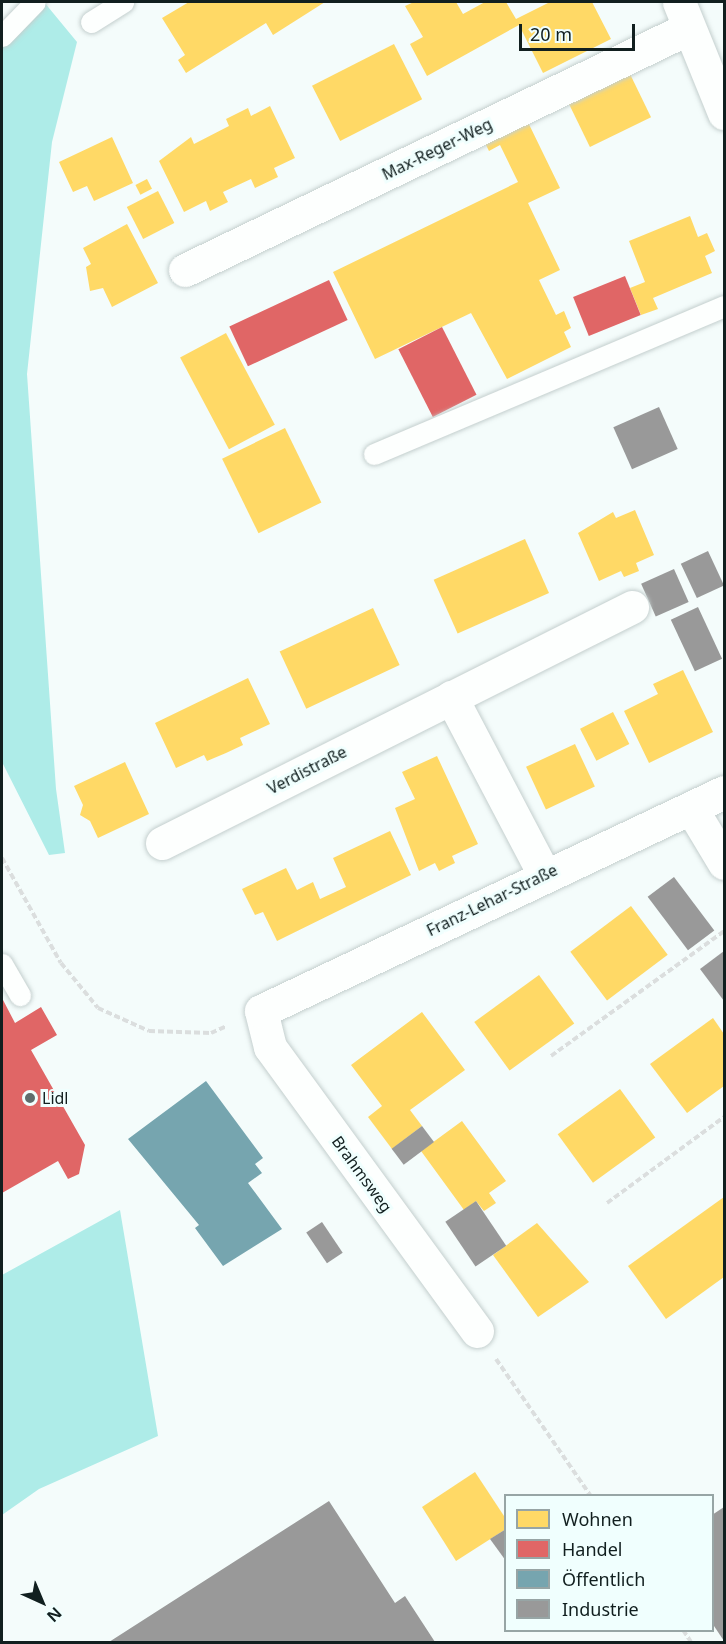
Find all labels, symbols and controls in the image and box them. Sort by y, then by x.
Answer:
scale bar [522,12,638,50]
text: 20 m [530,22,572,46]
street label: Max-Reger-Weg [379,114,495,184]
street label: Verdistraße [264,742,350,798]
street label: Franz-Lehar-Straße [423,860,561,940]
place label: Lidl [42,1088,68,1108]
marker: Lidl [23,1091,37,1105]
street label: Brahmsweg [328,1132,396,1216]
legend [504,1494,714,1632]
text: Wohnen [562,1507,633,1531]
text: Handel [562,1537,622,1561]
text: Öffentlich [562,1567,645,1591]
north arrow [12,1572,72,1632]
text: Industrie [562,1597,639,1621]
text: N [42,1603,67,1627]

